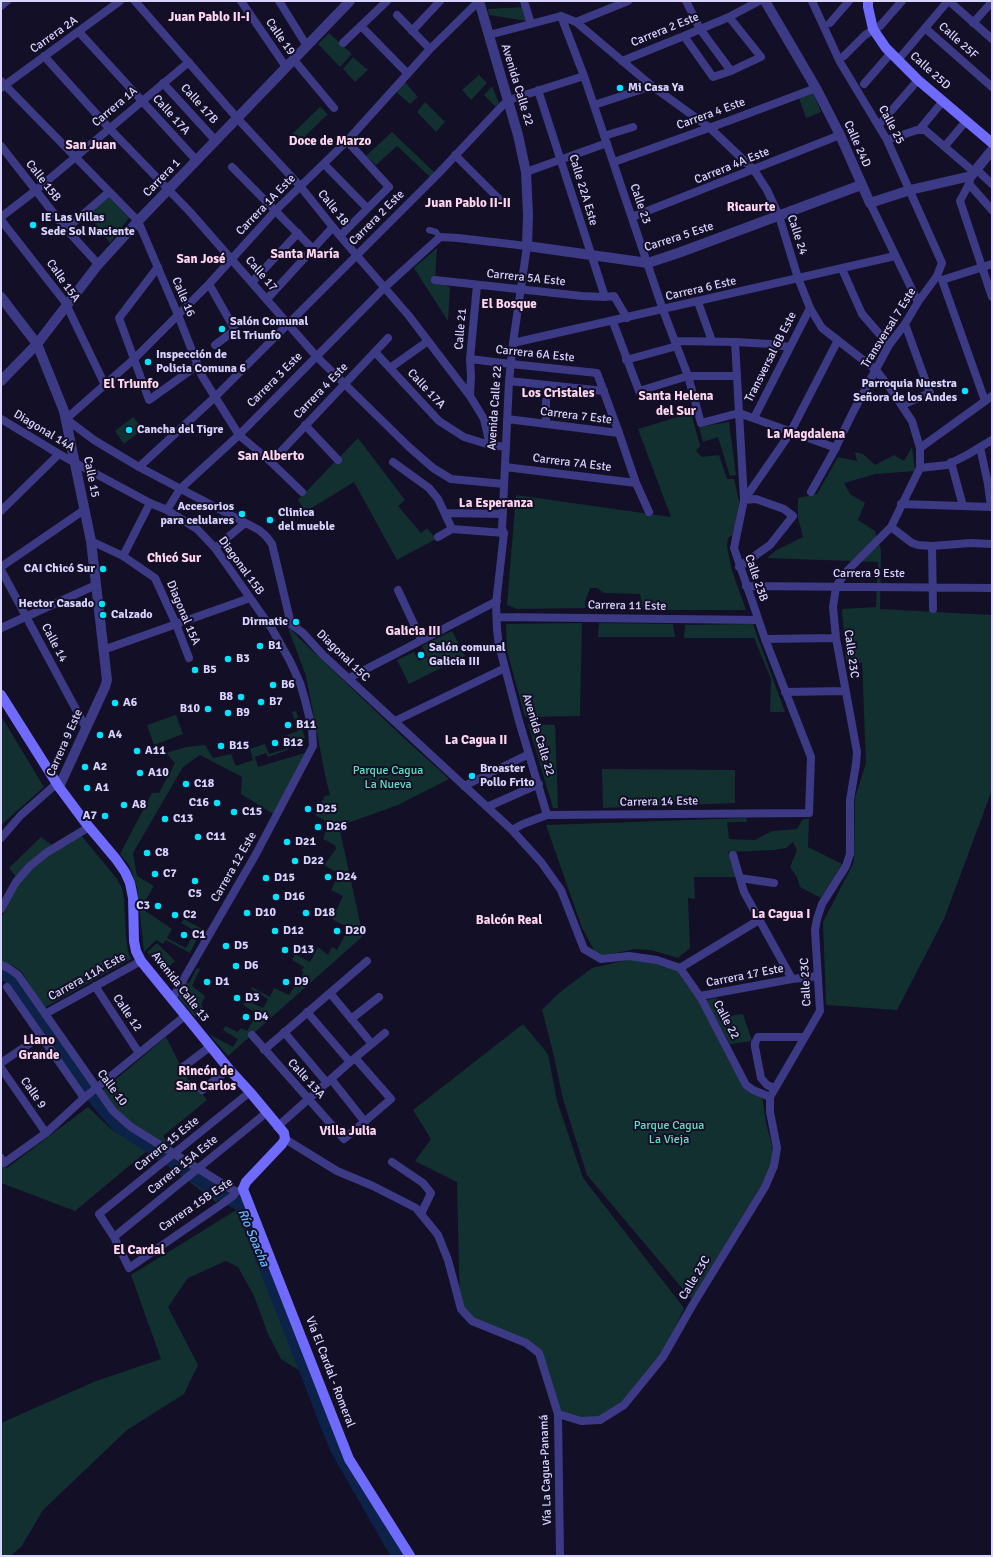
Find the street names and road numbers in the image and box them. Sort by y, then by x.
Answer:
street label: Carrera 2 Este [629,10,701,50]
street label: Carrera 2A [27,13,81,57]
street label: Calle 19 [262,16,298,58]
street label: Calle 25F [935,20,981,62]
street label: Avenida Calle 22 [498,42,536,128]
street label: Calle 25D [907,49,953,93]
street label: Calle 17B [177,81,221,127]
street label: Carrera 1A [89,84,141,130]
street label: Calle 17A [149,92,193,138]
street label: Carrera 4 Este [675,95,747,133]
street label: Calle 25 [875,103,907,147]
street label: Calle 24D [840,118,874,170]
street label: Carrera 4A Este [692,144,772,188]
street label: Calle 22A Este [565,153,601,227]
street label: Carrera 1 [140,156,184,200]
street label: Calle 15B [22,157,64,205]
street label: Carrera 1A Este [233,171,299,239]
street label: Calle 23 [626,182,654,226]
street label: Calle 18 [314,187,352,229]
street label: Carrera 2 Este [346,187,408,249]
street label: Calle 24 [784,213,810,257]
street label: Carrera 5 Este [642,219,716,255]
street label: Calle 17 [242,254,280,294]
street label: Calle 15A [43,257,83,305]
street label: Carrera 5A Este [486,267,566,289]
street label: Carrera 6 Este [664,274,738,304]
street label: Calle 16 [168,275,198,319]
street label: Transversal 7 Este [859,285,919,371]
street label: Calle 21 [452,308,470,350]
street label: Transversal 6B Este [742,310,800,404]
street label: Carrera 6A Este [495,343,575,365]
street label: Carrera 3 Este [244,349,306,411]
street label: Carrera 4 Este [291,360,351,422]
street label: Avenida Calle 22 [485,365,505,451]
street label: Calle 17A [404,366,448,412]
street label: Carrera 7 Este [539,404,613,428]
street label: Diagonal 14A [11,407,77,455]
street label: Carrera 7A Este [532,451,612,475]
street label: Calle 15 [80,455,102,499]
street label: Diagonal 15B [215,534,267,598]
street label: Calle 23B [741,553,771,603]
street label: Carrera 9 Este [833,567,905,581]
street label: Diagonal 15A [163,579,203,647]
street label: Carrera 11 Este [588,598,666,614]
street label: Calle 14 [38,621,70,665]
street label: Diagonal 15C [313,627,373,685]
street label: Calle 23C [840,629,862,679]
street label: Avenida Calle 22 [519,692,557,778]
street label: Carrera 9 Este [44,707,86,779]
street label: Carrera 14 Este [620,794,698,810]
street label: Carrera 12 Este [208,829,260,905]
street label: Avenida Calle 13 [148,949,212,1025]
street label: Carrera 11A Este [46,950,128,1004]
street label: Calle 23C [798,957,814,1007]
street label: Carrera 17 Este [705,961,785,991]
street label: Calle 12 [109,992,145,1034]
street label: Calle 22 [710,998,742,1042]
street label: Calle 13A [284,1056,328,1102]
street label: Calle 10 [94,1067,130,1109]
street label: Calle 9 [17,1074,49,1112]
street label: Carrera 15 Este [132,1114,202,1174]
street label: Carrera 15A Este [145,1132,221,1198]
street label: Carrera 15B Este [156,1175,236,1235]
street label: Calle 23C [676,1253,714,1303]
street label: Vía El Cardal - Romeral [302,1315,358,1429]
street label: Vía La Cagua-Panamá [537,1414,555,1526]

